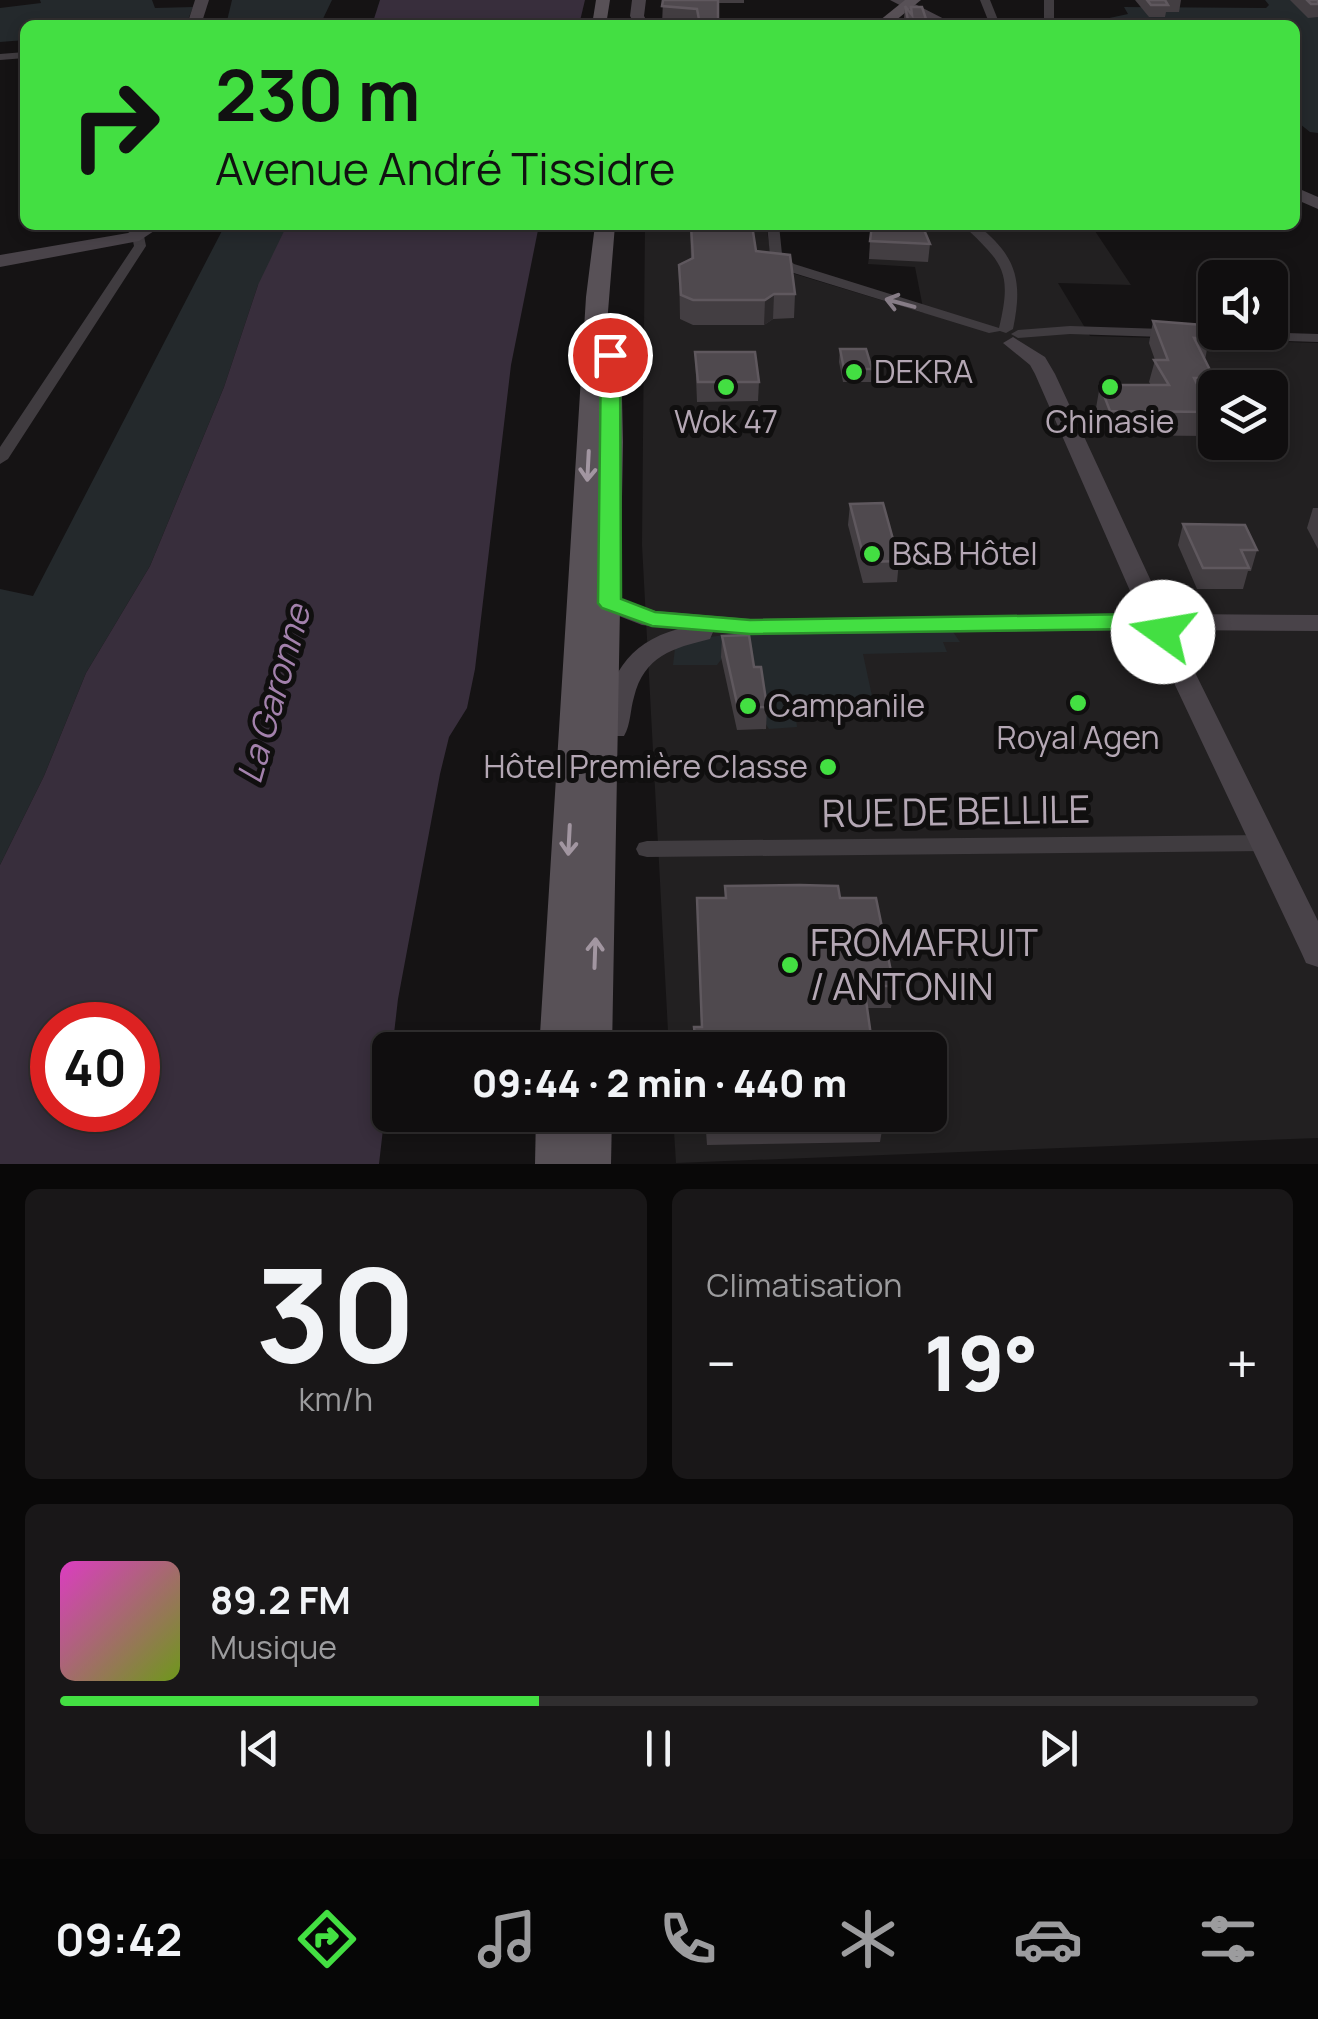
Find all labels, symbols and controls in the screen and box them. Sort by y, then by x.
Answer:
text: 230 m [215,46,420,142]
icon: right [50,60,180,190]
text: Avenue André Tissidre [215,137,675,199]
map controls [1198,260,1288,460]
button: sound [1198,260,1288,350]
one-way arrow [885,293,917,311]
pin [568,313,653,398]
icon: arrive [583,328,638,383]
place label: DEKRA [874,349,973,393]
marker: DEKRA [843,361,865,383]
button: layers [1198,370,1288,460]
marker: Wok 47 [715,376,737,398]
marker: Chinasie [1099,376,1121,398]
place label: Wok 47 [674,399,778,443]
place label: Chinasie [1045,399,1175,443]
one-way arrow [578,450,597,482]
place label: B&B Hôtel [892,531,1038,575]
marker: B&B Hôtel [861,543,883,565]
position arrow [1111,580,1215,684]
water label: La Garonne [225,597,322,788]
place label: Campanile [768,683,925,727]
marker: Royal Agen [1067,692,1089,714]
marker: Campanile [737,695,759,717]
place label: Royal Agen [997,715,1159,759]
place label: Hôtel Première Classe [484,744,808,788]
marker: Hôtel Première Classe [817,756,839,778]
street label: RUE DE BELLILE [821,782,1091,838]
one-way arrow [559,823,578,855]
place label: FROMAFRUIT / ANTONIN [810,915,1038,1011]
one-way arrow [586,937,605,969]
marker: FROMAFRUIT / ANTONIN [779,954,801,976]
speed limit sign: 40 [30,1002,160,1132]
text: 09:44 · 2 min · 440 m [472,1056,847,1108]
text: 30 [255,1223,416,1401]
text: Climatisation [707,1263,902,1307]
text: 19° [924,1311,1038,1414]
text: − [707,1325,736,1401]
text: + [1226,1325,1258,1401]
text: km/h [299,1377,373,1421]
text: 89.2 FM [210,1573,351,1625]
text: Musique [210,1625,337,1669]
icon: previous [232,1721,287,1776]
icon: pause [631,1721,686,1776]
icon: next [1031,1721,1086,1776]
icon: directions [292,1904,362,1974]
icon: music [472,1904,542,1974]
icon: phone [653,1904,723,1974]
icon: climate [833,1904,903,1974]
icon: car [1013,1904,1083,1974]
icon: filters [1193,1904,1263,1974]
text: 09:42 [55,1908,182,1970]

